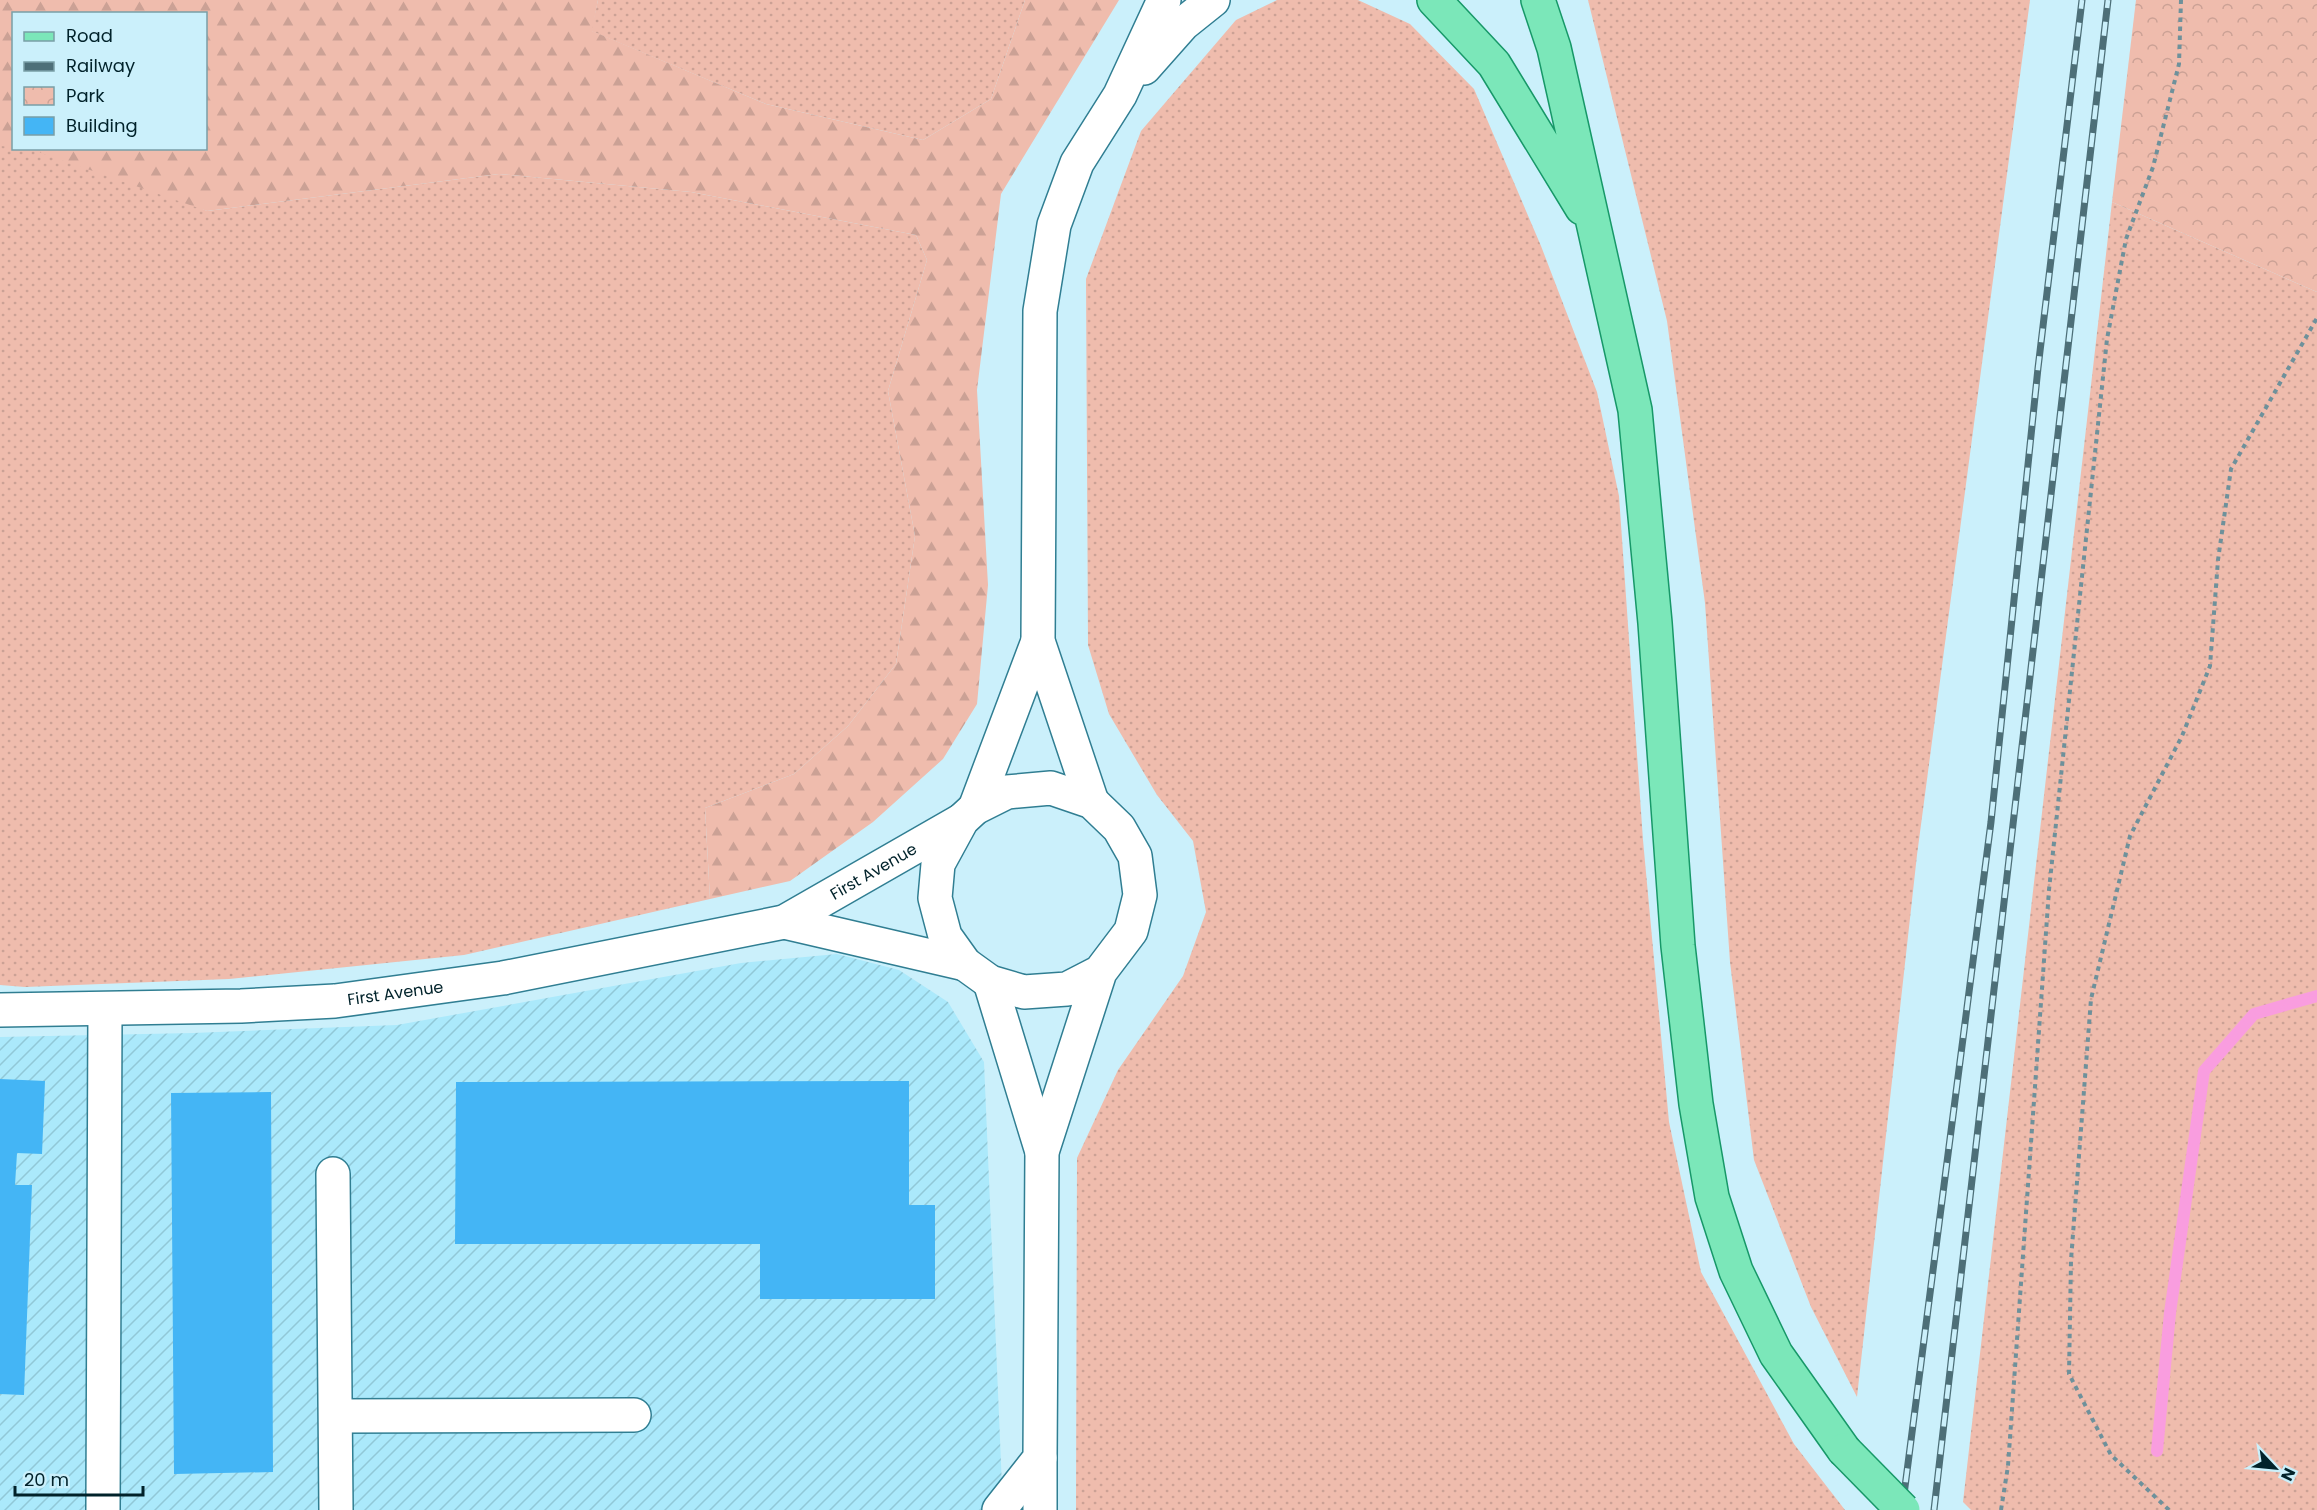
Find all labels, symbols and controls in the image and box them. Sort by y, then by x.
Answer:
legend [12,12,207,150]
text: Road [66,23,113,48]
text: Railway [66,53,135,78]
text: Park [66,83,105,108]
text: Building [66,113,138,138]
street label: First Avenue [826,837,921,905]
street label: First Avenue [346,975,445,1011]
north arrow [2245,1438,2305,1498]
scale bar [15,1459,142,1497]
text: N [2275,1464,2301,1485]
text: 20 m [24,1467,69,1492]

